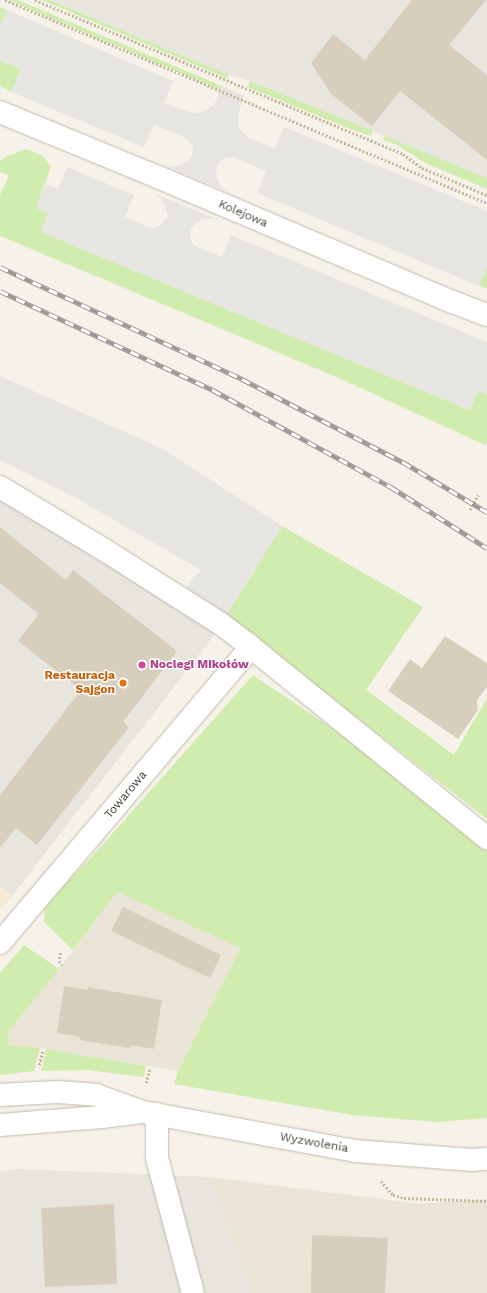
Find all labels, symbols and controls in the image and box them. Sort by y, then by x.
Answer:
street label: Kolejowa [216,197,270,231]
place label: Noclegi Mikołów [150,658,249,672]
marker: Noclegi Mikołów [137,660,147,670]
place label: Restauracja Sajgon [45,669,115,697]
marker: Restauracja Sajgon [118,678,128,688]
street label: Towarowa [102,768,150,822]
street label: Wyzwolenia [279,1130,349,1156]

